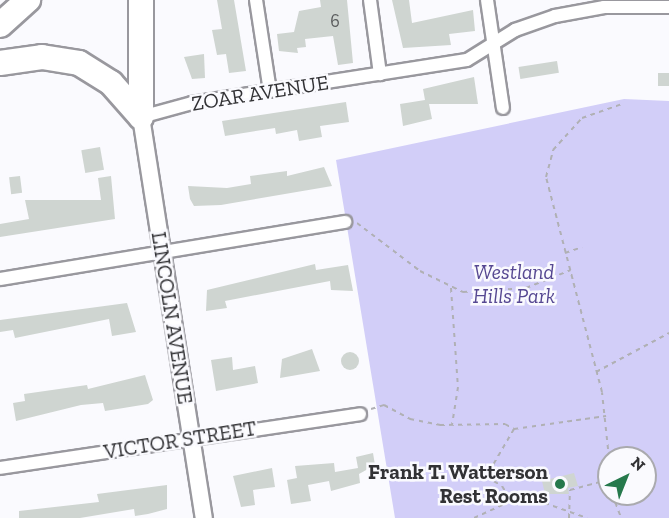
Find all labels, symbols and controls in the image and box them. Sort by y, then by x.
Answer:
house number: 6 [330,10,340,32]
street label: ZOAR AVENUE [189,70,331,116]
street label: LINCOLN AVENUE [146,230,198,406]
park label: Westland Hills Park [473,259,555,309]
street label: VICTOR STREET [102,415,258,465]
north arrow [597,446,657,506]
text: N [627,453,649,475]
place label: Frank T. Watterson Rest Rooms [367,459,548,509]
marker: Frank T. Watterson Rest Rooms [553,477,567,491]

